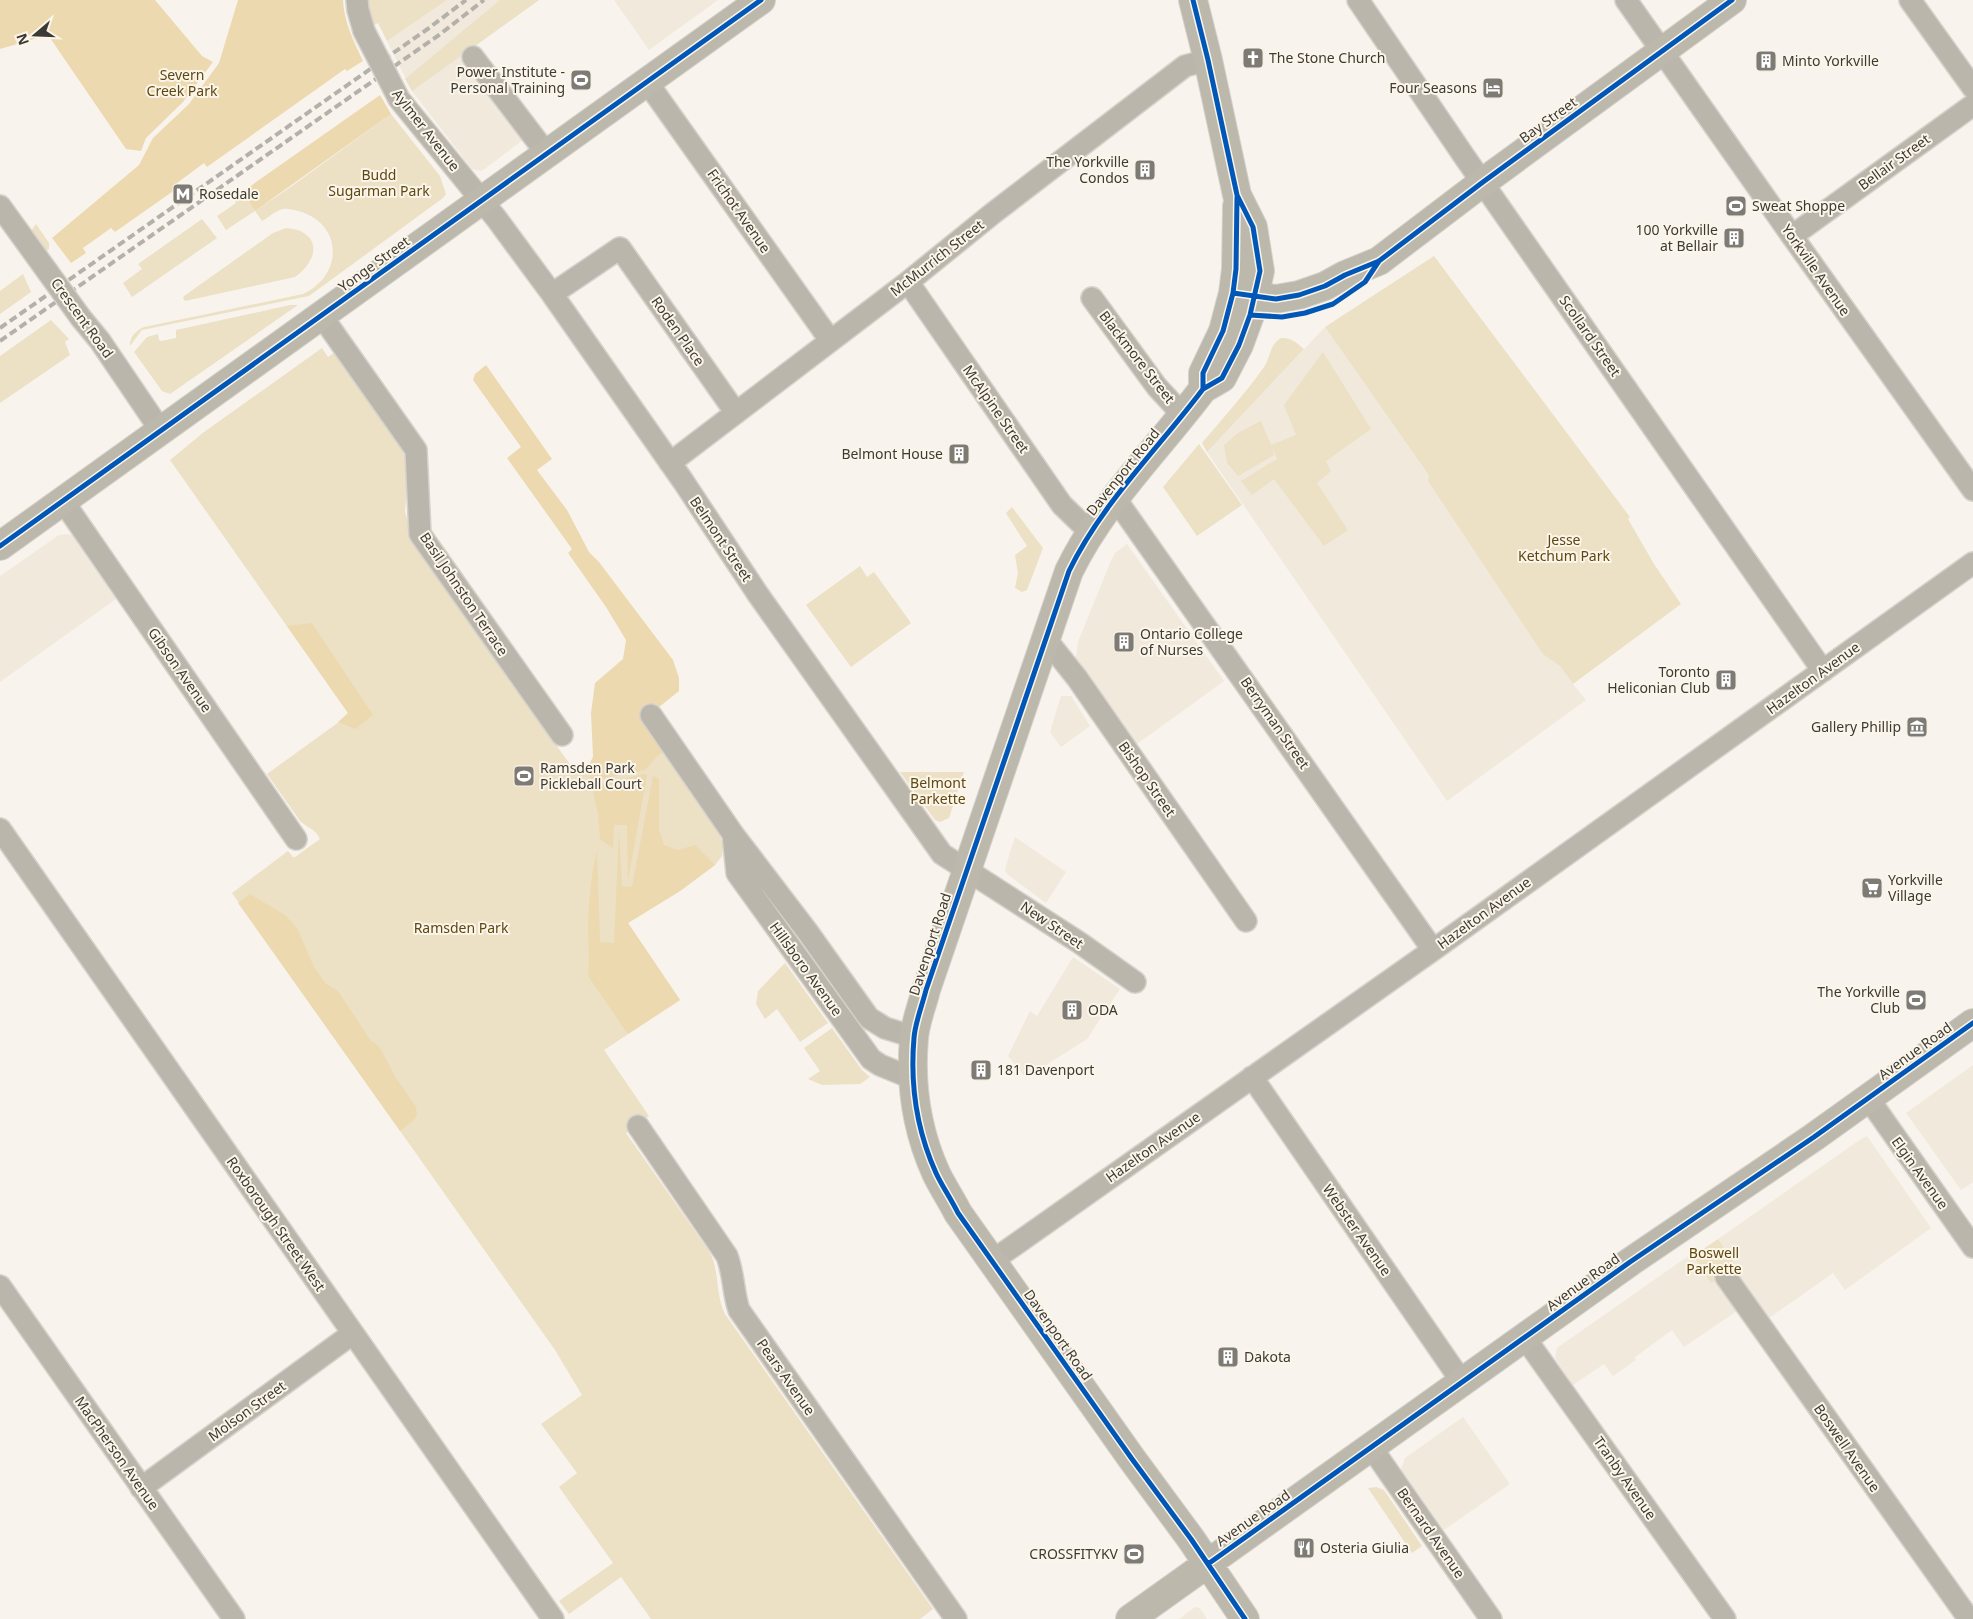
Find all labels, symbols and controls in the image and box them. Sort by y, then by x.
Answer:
north arrow [10,10,60,60]
text: N [11,31,33,48]
church icon: The Stone Church [1241,46,1265,70]
place label: The Stone Church [1269,48,1385,67]
building icon: Minto Yorkville [1754,49,1778,73]
place label: Minto Yorkville [1782,51,1879,70]
place label: Power Institute - Personal Training [450,62,565,97]
park label: Severn Creek Park [147,65,218,100]
sports icon: Power Institute - Personal Training [569,68,593,92]
hotel icon: Four Seasons [1481,76,1505,100]
place label: Four Seasons [1389,78,1477,97]
street label: Aylmer Avenue [388,85,464,175]
street label: Bay Street [1515,92,1580,147]
street label: Bellair Street [1854,129,1933,194]
place label: The Yorkville Condos [1046,152,1129,187]
building icon: The Yorkville Condos [1133,158,1157,182]
park label: Budd Sugarman Park [328,165,430,200]
street label: Frichot Avenue [703,165,775,257]
metro station icon: Rosedale [171,182,195,206]
place label: Rosedale [199,184,259,203]
sports icon: Sweat Shoppe [1724,194,1748,218]
place label: Sweat Shoppe [1752,196,1845,215]
street label: McMurrich Street [886,215,987,300]
place label: 100 Yorkville at Bellair [1636,220,1718,255]
street label: Yorkville Avenue [1778,220,1855,319]
building icon: 100 Yorkville at Bellair [1722,226,1746,250]
street label: Yonge Street [334,231,413,296]
street label: Crescent Road [47,274,118,362]
street label: Scollard Street [1555,291,1625,380]
street label: Roden Place [648,292,709,369]
street label: Blackmore Street [1095,307,1179,407]
street label: McAlpine Street [959,361,1034,457]
street label: Davenport Road [1082,424,1164,519]
building icon: Belmont House [947,442,971,466]
place label: Belmont House [841,444,943,463]
street label: Belmont Street [686,493,757,585]
street label: Basil Johnston Terrace [416,528,513,659]
park label: Jesse Ketchum Park [1518,530,1610,565]
street label: Gibson Avenue [144,624,217,716]
place label: Ontario College of Nurses [1140,624,1243,659]
building icon: Ontario College of Nurses [1112,630,1136,654]
street label: Hazelton Avenue [1762,637,1863,718]
place label: Toronto Heliconian Club [1607,662,1710,697]
building icon: Toronto Heliconian Club [1714,668,1738,692]
street label: Berryman Street [1237,673,1314,772]
museum icon: Gallery Phillip [1905,715,1929,739]
place label: Gallery Phillip [1811,717,1901,736]
street label: Bishop Street [1114,737,1180,820]
place label: Ramsden Park Pickleball Court [540,758,642,793]
sports icon: Ramsden Park Pickleball Court [512,764,536,788]
park label: Belmont Parkette [910,773,966,808]
place label: Yorkville Village [1888,870,1943,905]
street label: Hazelton Avenue [1433,872,1534,953]
supermarket icon: Yorkville Village [1860,876,1884,900]
street label: Davenport Road [904,890,955,998]
street label: New Street [1017,897,1087,953]
park label: Ramsden Park [414,918,509,937]
street label: Hillsboro Avenue [766,918,847,1020]
place label: The Yorkville Club [1817,982,1900,1017]
sports icon: The Yorkville Club [1904,988,1928,1012]
building icon: ODA [1060,998,1084,1022]
place label: ODA [1088,1000,1118,1019]
street label: Avenue Road [1874,1018,1955,1084]
building icon: 181 Davenport [969,1058,993,1082]
place label: 181 Davenport [997,1060,1094,1079]
street label: Hazelton Avenue [1102,1107,1204,1186]
street label: Elgin Avenue [1888,1133,1953,1213]
street label: Roxborough Street West [223,1153,330,1295]
street label: Webster Avenue [1319,1180,1396,1279]
park label: Boswell Parkette [1686,1243,1742,1278]
street label: Avenue Road [1542,1249,1623,1315]
street label: Davenport Road [1020,1285,1097,1384]
street label: Pears Avenue [753,1335,820,1419]
building icon: Dakota [1216,1345,1240,1369]
place label: Dakota [1244,1347,1291,1366]
street label: Molson Street [204,1376,289,1445]
street label: MacPherson Avenue [71,1392,164,1513]
street label: Boswell Avenue [1810,1400,1885,1496]
street label: Tranby Avenue [1590,1432,1661,1523]
street label: Bernard Avenue [1393,1484,1470,1582]
street label: Avenue Road [1212,1485,1294,1550]
restaurant icon: Osteria Giulia [1292,1536,1316,1560]
place label: Osteria Giulia [1320,1538,1409,1557]
sports icon: CROSSFITYKV [1122,1542,1146,1566]
place label: CROSSFITYKV [1029,1544,1119,1563]

